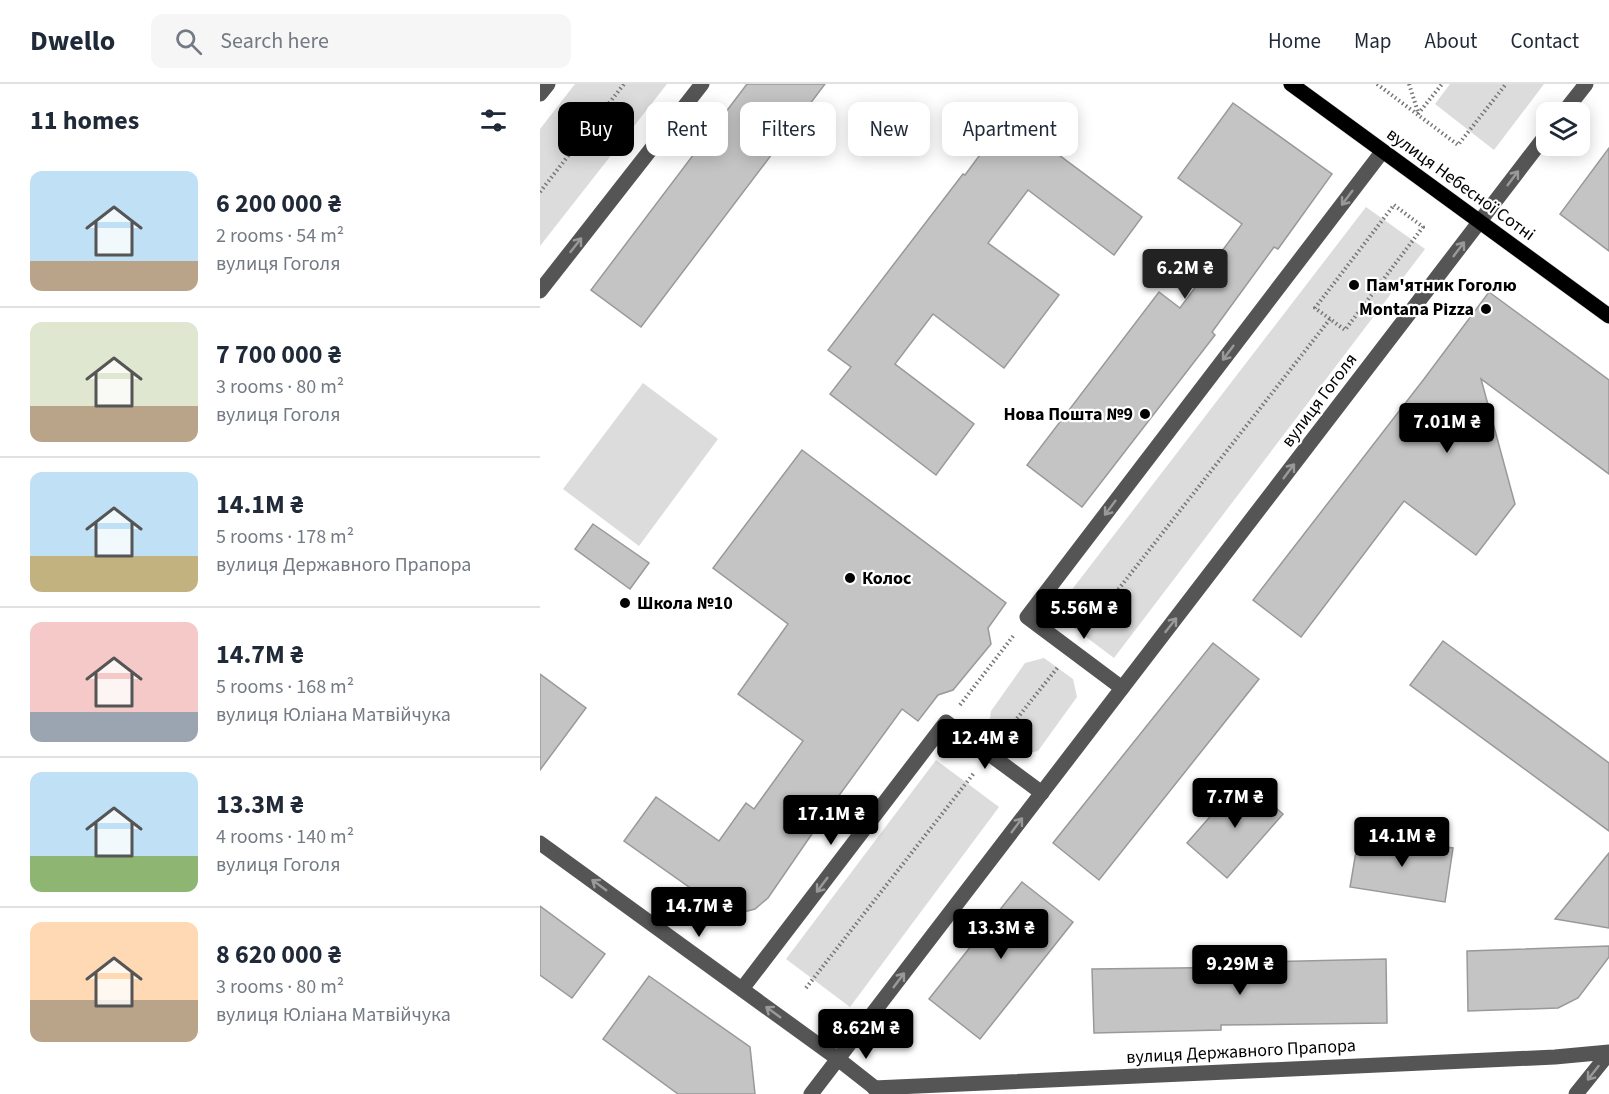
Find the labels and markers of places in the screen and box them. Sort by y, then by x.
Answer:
pin: 6.2M ₴ [1136,249,1234,300]
place label: Пам'ятник Гоголю [1366,273,1517,298]
marker: Пам'ятник Гоголю [1347,278,1361,292]
place label: Montana Pizza [1359,297,1474,322]
marker: Montana Pizza [1479,302,1493,316]
place label: Нова Пошта №9 [1003,402,1133,427]
pin: 7.01M ₴ [1392,403,1502,454]
marker: Нова Пошта №9 [1138,407,1152,421]
place label: Колос [862,566,912,591]
marker: Колос [843,571,857,585]
pin: 5.56M ₴ [1029,589,1139,640]
place label: Школа №10 [637,591,733,616]
marker: Школа №10 [618,596,632,610]
pin: 12.4M ₴ [930,719,1040,770]
pin: 7.7M ₴ [1186,778,1284,829]
pin: 17.1M ₴ [776,795,886,846]
pin: 14.1M ₴ [1347,817,1457,868]
pin: 14.7M ₴ [644,887,754,938]
pin: 13.3M ₴ [946,909,1056,960]
pin: 9.29M ₴ [1185,945,1295,996]
pin: 8.62M ₴ [811,1009,921,1060]

